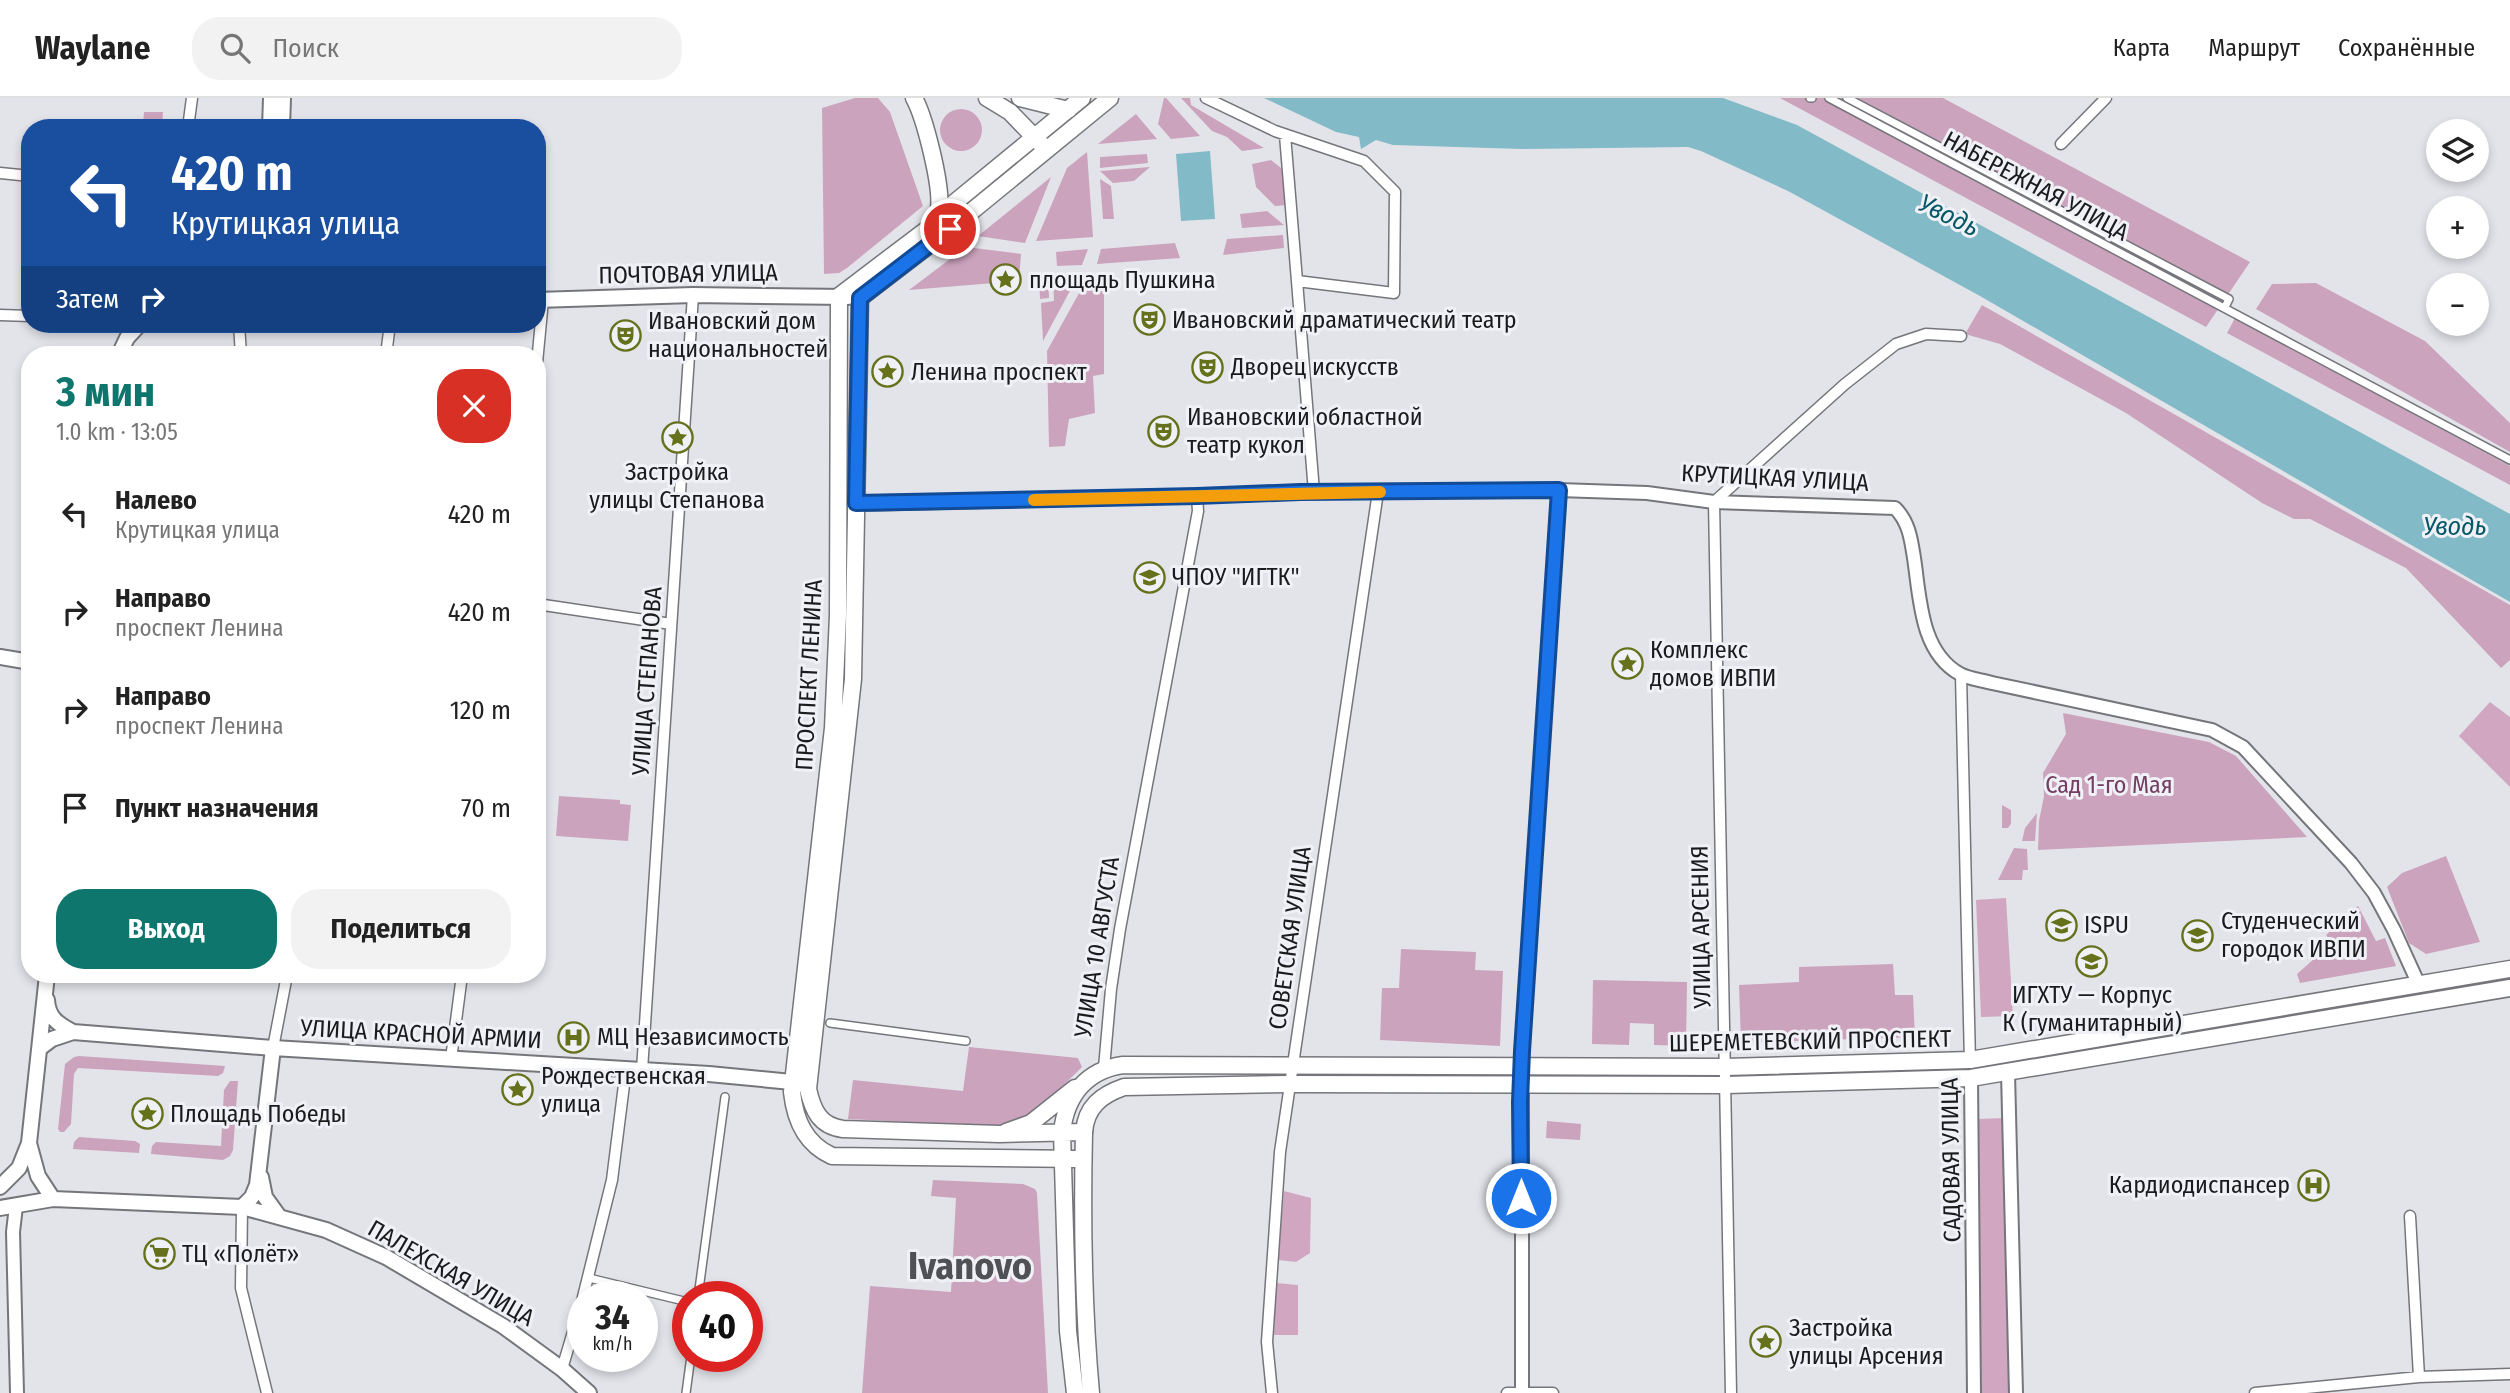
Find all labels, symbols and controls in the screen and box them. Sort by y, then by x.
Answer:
search box [192,17,682,80]
text: Waylane [35,28,150,68]
icon: search [216,29,254,67]
text: Поиск [272,33,339,64]
text: Карта [2113,34,2170,62]
text: Маршрут [2208,34,2300,62]
text: Сохранённые [2338,34,2475,62]
map controls [2426,119,2489,336]
button: layers [2426,119,2489,182]
street label: НАБЕРЕЖНАЯ УЛИЦА [1939,125,2134,247]
text: 420 m [171,144,293,203]
icon: left [56,147,147,238]
water label: Уводь [1914,188,1984,243]
button: + [2426,196,2489,259]
pin [920,199,980,259]
text: Крутицкая улица [171,204,400,242]
icon: arrive [931,210,969,248]
street label: ПОЧТОВАЯ УЛИЦА [598,258,778,290]
place icon: площадь Пушкина [989,263,1023,297]
place label: площадь Пушкина [1029,266,1216,294]
button: − [2426,273,2489,336]
icon: right [133,280,171,318]
text: Затем [56,284,119,315]
theatre icon: Ивановский драматический театр [1132,303,1166,337]
place label: Ивановский драматический театр [1172,306,1517,334]
place label: Ивановский дом национальностей [648,307,828,363]
theatre icon: Ивановский дом национальностей [608,318,642,352]
theatre icon: Дворец искусств [1191,350,1225,384]
place label: Дворец искусств [1230,353,1399,381]
place icon: Ленина проспект [871,355,905,389]
place label: Ленина проспект [911,358,1087,386]
text: 3 мин [56,367,155,417]
button: close [437,369,511,443]
place label: Ивановский областной театр кукол [1187,403,1423,459]
theatre icon: Ивановский областной театр кукол [1147,414,1181,448]
text: 1.0 km · 13:05 [56,418,178,446]
place icon: Застройка улицы Степанова [660,421,694,455]
place label: Застройка улицы Степанова [589,458,765,514]
street label: КРУТИЦКАЯ УЛИЦА [1680,459,1870,497]
text: Налево [115,485,197,516]
icon: left [56,495,94,533]
text: 420 m [448,499,511,530]
water label: Уводь [2424,511,2486,542]
text: Крутицкая улица [115,516,280,544]
school or university icon: ЧПОУ "ИГТК" [1132,560,1166,594]
place label: ЧПОУ "ИГТК" [1172,563,1299,591]
street label: ПРОСПЕКТ ЛЕНИНА [790,578,828,771]
text: Направо [115,583,211,614]
street label: УЛИЦА СТЕПАНОВА [626,585,668,777]
icon: right [56,593,94,631]
text: 420 m [448,597,511,628]
text: проспект Ленина [115,614,283,642]
place label: Комплекс домов ИВПИ [1650,636,1776,692]
place icon: Комплекс домов ИВПИ [1610,647,1644,681]
text: Направо [115,681,211,712]
icon: right [56,691,94,729]
text: 120 m [450,695,511,726]
text: проспект Ленина [115,712,283,740]
park label: Сад 1-го Мая [2045,771,2173,799]
icon: arrive [56,789,94,827]
text: Пункт назначения [115,793,319,824]
text: 70 m [461,793,511,824]
street label: СОВЕТСКАЯ УЛИЦА [1263,844,1317,1031]
street label: УЛИЦА АРСЕНИЯ [1686,845,1716,1010]
street label: УЛИЦА 10 АВГУСТА [1069,854,1125,1040]
button: Выход [56,889,277,969]
button: Поделиться [291,889,511,969]
place label: Студенческий городок ИВПИ [2221,907,2366,963]
school or university icon: ISPU [2044,908,2078,942]
place label: ISPU [2084,911,2129,939]
school or university icon: Студенческий городок ИВПИ [2181,918,2215,952]
school or university icon: ИГХТУ — Корпус К (гуманитарный) [2075,944,2109,978]
place label: ИГХТУ — Корпус К (гуманитарный) [2002,981,2182,1037]
street label: УЛИЦА КРАСНОЙ АРМИИ [299,1014,542,1054]
hospital icon: МЦ Независимость [557,1020,591,1054]
place label: МЦ Независимость [597,1023,789,1051]
street label: ШЕРЕМЕТЕВСКИЙ ПРОСПЕКТ [1669,1025,1951,1057]
place label: Рождественская улица [541,1062,706,1118]
place icon: Рождественская улица [501,1073,535,1107]
street label: САДОВАЯ УЛИЦА [1936,1077,1966,1243]
place icon: Площадь Победы [130,1097,164,1131]
place label: Площадь Победы [170,1100,347,1128]
position arrow [1484,1161,1558,1235]
hospital icon: Кардиодиспансер [2296,1168,2330,1202]
place label: Кардиодиспансер [2109,1171,2290,1199]
street label: ПАЛЕХСКАЯ УЛИЦА [363,1214,539,1332]
supermarket icon: ТЦ «Полёт» [142,1237,176,1271]
place label: ТЦ «Полёт» [182,1240,299,1268]
district label: Ivanovo [908,1243,1032,1289]
speed limit sign: 40 [672,1281,763,1372]
text: 34 [595,1296,630,1338]
place label: Застройка улицы Арсения [1789,1314,1944,1370]
place icon: Застройка улицы Арсения [1749,1325,1783,1359]
text: km/h [592,1333,633,1355]

